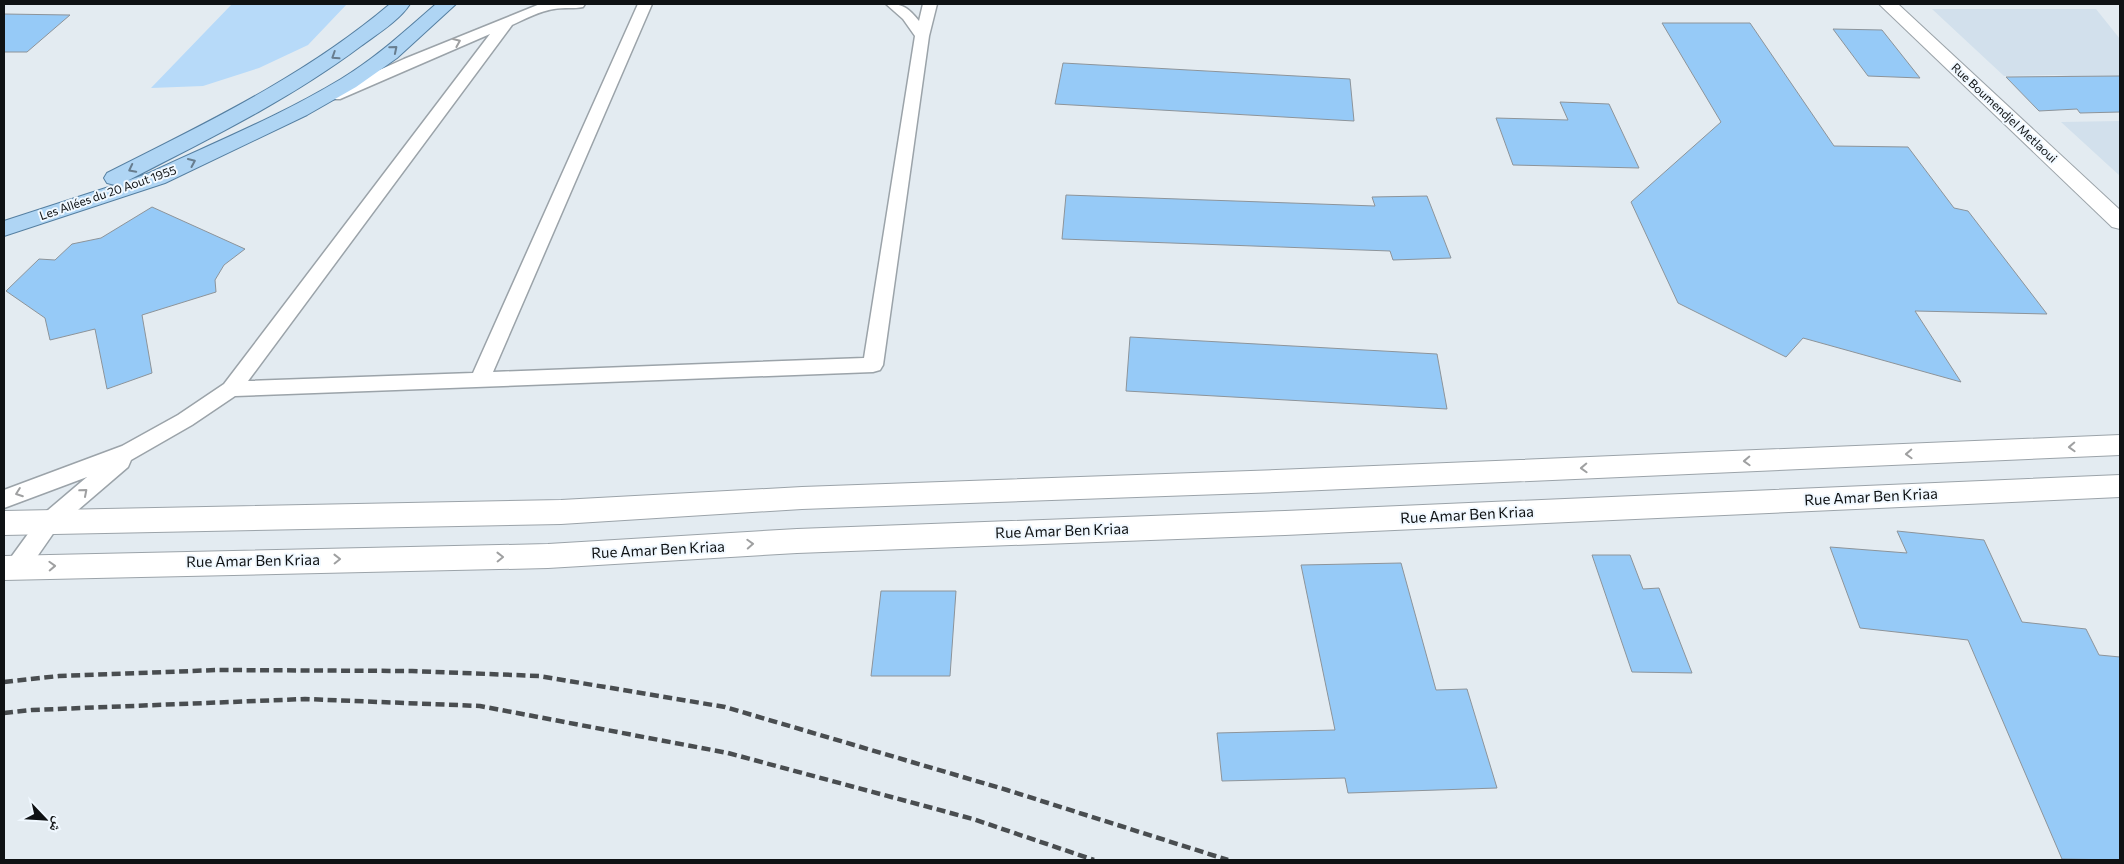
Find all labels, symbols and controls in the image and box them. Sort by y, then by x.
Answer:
one-way arrow [452,38,460,48]
one-way arrow [389,46,398,55]
one-way arrow [332,49,341,59]
street label: Rue Boumendjel Metlaoui [1949,60,2060,165]
one-way arrow [187,158,196,169]
street label: Les Allées du 20 Aout 1955 [37,162,178,222]
one-way arrow [129,163,138,173]
one-way arrow [2067,442,2075,453]
one-way arrow [1905,449,1913,460]
one-way arrow [1743,456,1751,467]
one-way arrow [1580,463,1588,473]
street label: Rue Amar Ben Kriaa [1804,484,1938,508]
one-way arrow [15,487,23,497]
one-way arrow [78,489,87,498]
street label: Rue Amar Ben Kriaa [1400,502,1534,526]
street label: Rue Amar Ben Kriaa [995,519,1129,541]
street label: Rue Amar Ben Kriaa [591,537,725,561]
one-way arrow [746,539,754,550]
street label: Rue Amar Ben Kriaa [186,550,320,570]
one-way arrow [496,552,504,562]
one-way arrow [334,554,342,564]
one-way arrow [49,561,57,572]
north arrow [20,794,70,844]
text: ش [45,814,68,835]

